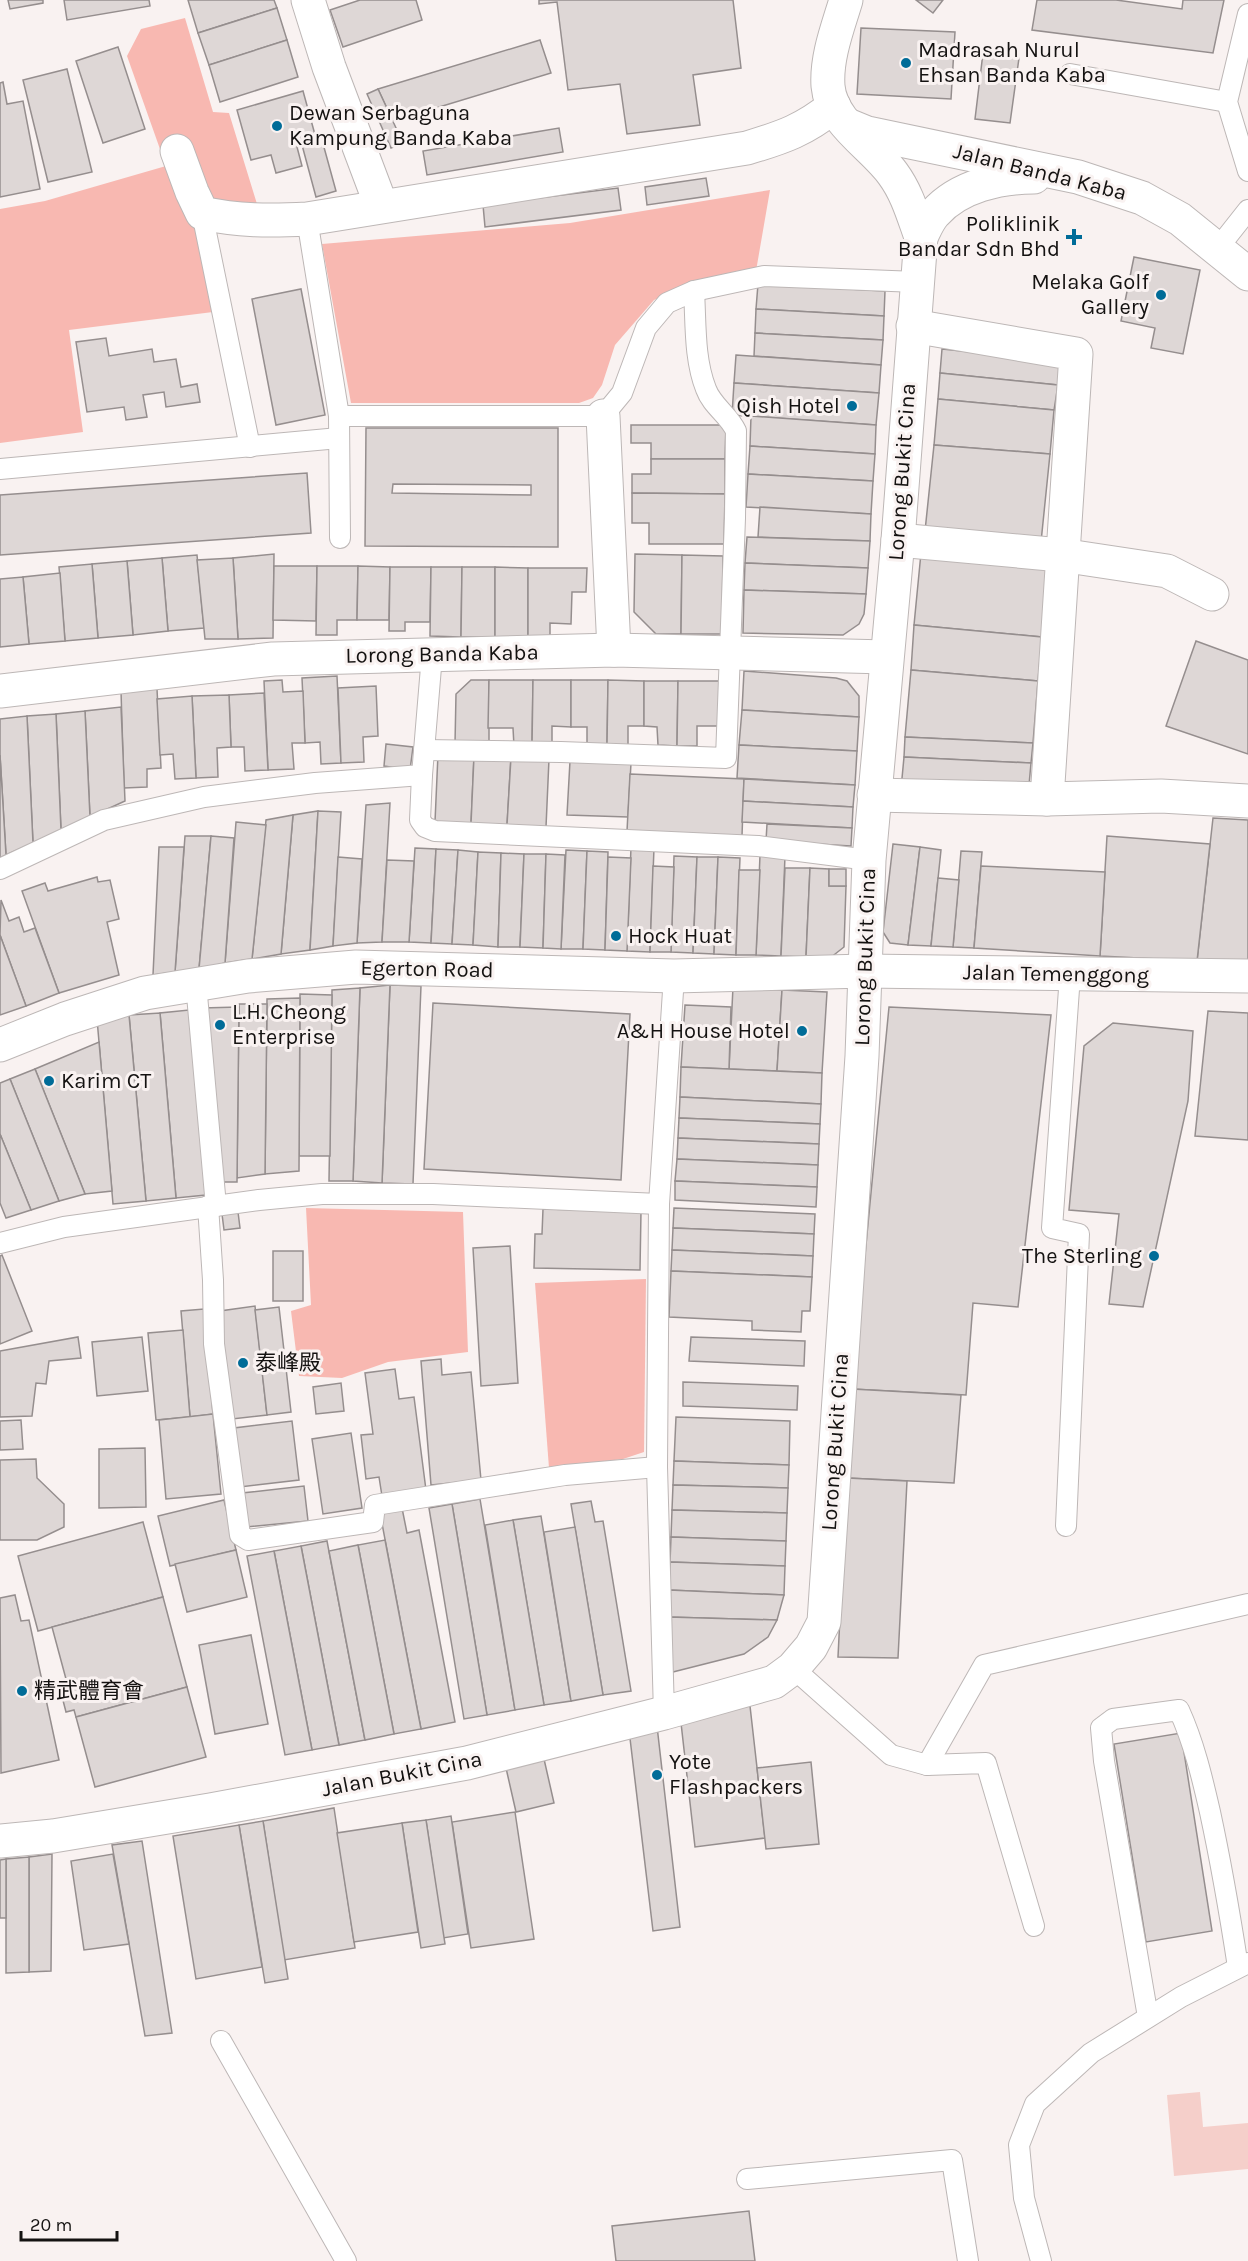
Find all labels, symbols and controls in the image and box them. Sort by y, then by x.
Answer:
place label: Madrasah Nurul Ehsan Banda Kaba [918,37,1106,88]
marker: Madrasah Nurul Ehsan Banda Kaba [899,56,913,70]
place label: Dewan Serbaguna Kampung Banda Kaba [289,100,512,151]
marker: Dewan Serbaguna Kampung Banda Kaba [270,119,284,133]
street label: Jalan Banda Kaba [951,138,1129,206]
place label: Poliklinik Bandar Sdn Bhd [898,211,1060,262]
marker: Poliklinik Bandar Sdn Bhd [1065,228,1083,246]
place label: Melaka Golf Gallery [1031,269,1149,320]
marker: Melaka Golf Gallery [1154,288,1168,302]
street label: Lorong Bukit Cina [883,382,921,562]
place label: Qish Hotel [737,393,840,419]
marker: Qish Hotel [845,399,859,413]
street label: Lorong Banda Kaba [345,639,539,669]
street label: Lorong Bukit Cina [849,868,881,1046]
place label: Hock Huat [628,923,732,949]
marker: Hock Huat [609,929,623,943]
street label: Egerton Road [360,955,494,983]
street label: Jalan Temenggong [963,959,1150,989]
place label: L.H. Cheong Enterprise [232,999,346,1050]
marker: L.H. Cheong Enterprise [213,1018,227,1032]
place label: A&H House Hotel [617,1018,790,1044]
marker: A&H House Hotel [795,1024,809,1038]
place label: Karim CT [61,1068,151,1094]
marker: Karim CT [42,1074,56,1088]
place label: The Sterling [1022,1243,1143,1269]
marker: The Sterling [1147,1249,1161,1263]
place label: 泰峰殿 [255,1350,321,1376]
street label: Lorong Bukit Cina [816,1352,854,1532]
marker: 泰峰殿 [236,1356,250,1370]
place label: 精武體育會 [34,1678,144,1704]
marker: 精武體育會 [15,1684,29,1698]
street label: Jalan Bukit Cina [320,1746,484,1802]
place label: Yote Flashpackers [669,1749,803,1800]
marker: Yote Flashpackers [650,1768,664,1782]
scale bar [21,2204,117,2242]
text: 20 m [30,2214,72,2236]

